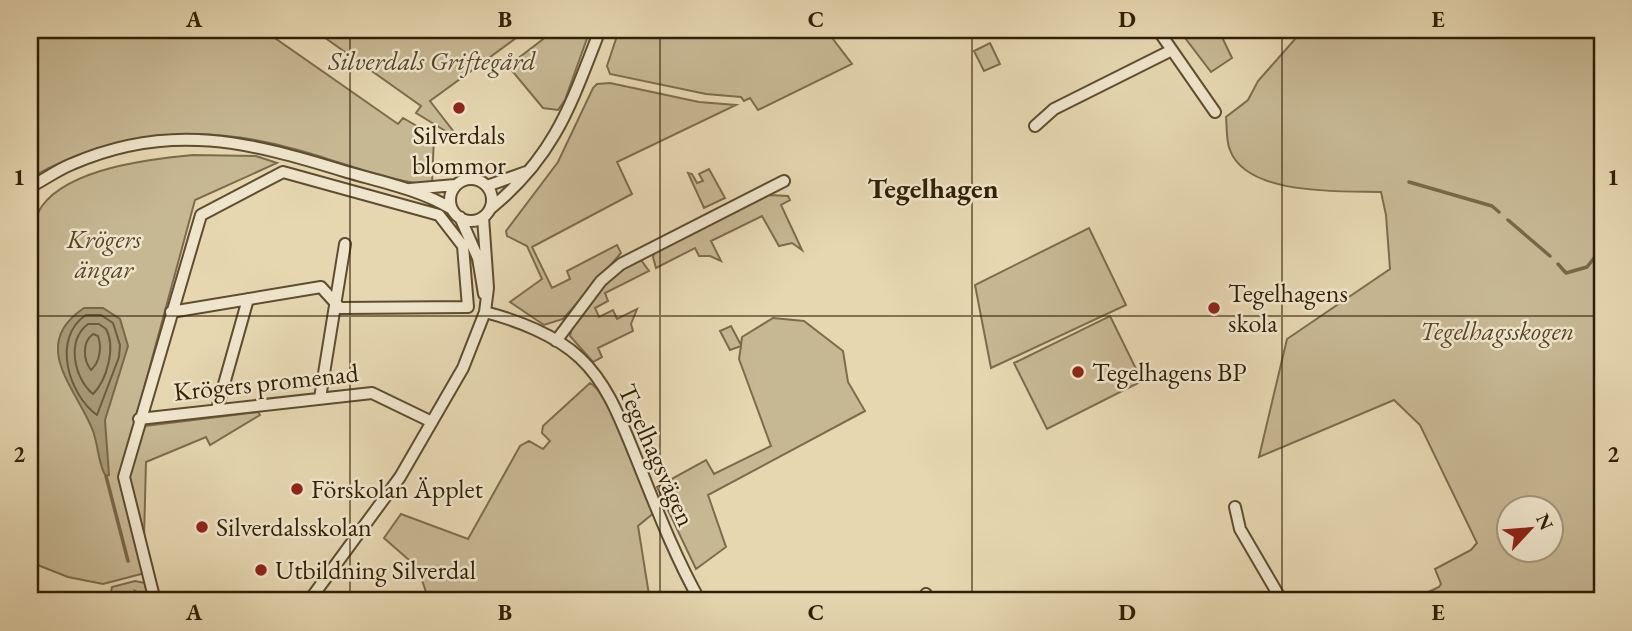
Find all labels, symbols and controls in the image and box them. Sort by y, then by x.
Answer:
text: A [185,4,203,34]
text: B [498,4,512,34]
text: C [808,4,824,34]
text: D [1118,4,1136,34]
text: E [1431,4,1445,34]
park label: Silverdals Griftegård [327,44,536,78]
marker: Silverdals blommor [451,100,467,116]
place label: Silverdals blommor [412,118,506,182]
text: 1 [13,162,25,192]
text: 1 [1607,162,1619,192]
district label: Tegelhagen [867,170,999,206]
park label: Krögers ängar [66,222,142,286]
place label: Tegelhagens skola [1228,276,1348,340]
marker: Tegelhagens skola [1206,300,1222,316]
park label: Tegelhagsskogen [1420,314,1574,348]
street label: Krögers promenad [172,355,361,409]
place label: Tegelhagens BP [1092,355,1247,389]
marker: Tegelhagens BP [1070,364,1086,380]
street label: Tegelhagsvägen [610,378,704,532]
text: 2 [13,439,25,469]
text: 2 [1607,439,1619,469]
place label: Förskolan Äpplet [311,472,483,506]
marker: Förskolan Äpplet [289,481,305,497]
north arrow [1496,494,1566,564]
text: N [1530,509,1560,535]
place label: Silverdalsskolan [216,510,372,544]
marker: Silverdalsskolan [194,519,210,535]
place label: Utbildning Silverdal [275,553,476,587]
marker: Utbildning Silverdal [253,562,269,578]
text: A [185,597,203,627]
text: B [498,597,512,627]
text: C [808,597,824,627]
text: D [1118,597,1136,627]
text: E [1431,597,1445,627]

